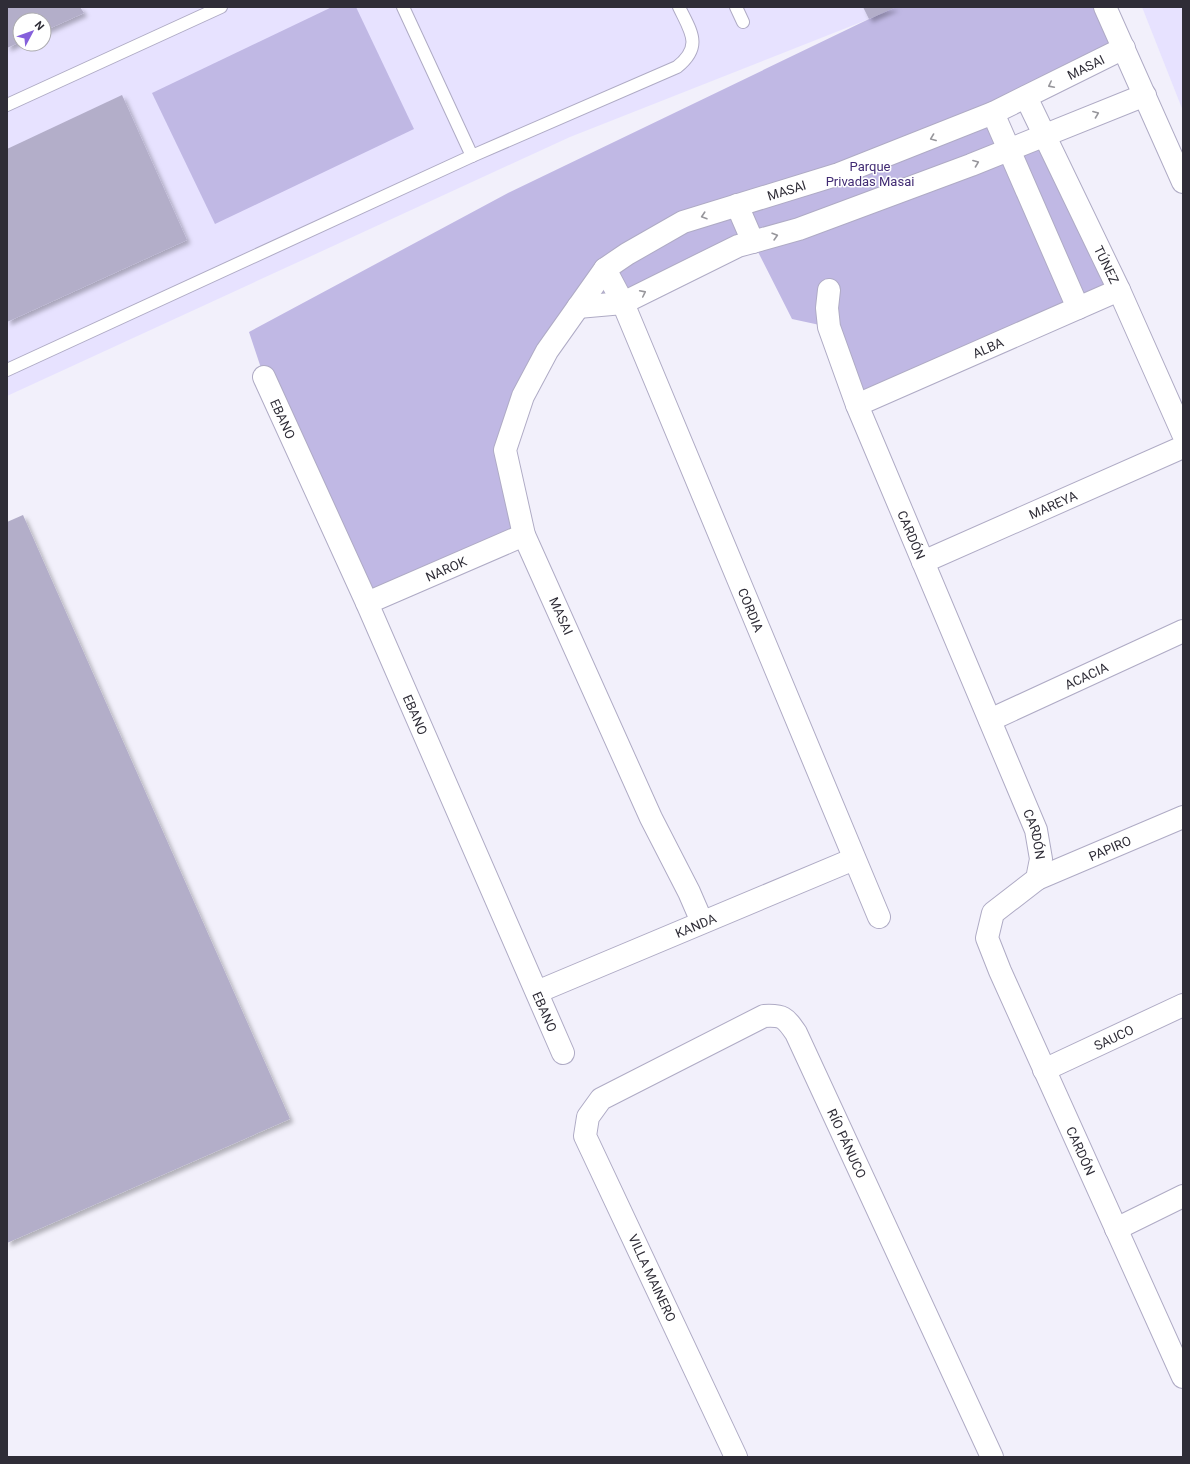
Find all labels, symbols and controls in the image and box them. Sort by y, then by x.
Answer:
north arrow [12,12,52,52]
text: N [32,19,47,33]
street label: MASAI [1065,51,1107,83]
one-way arrow [1048,80,1055,87]
one-way arrow [1092,110,1099,118]
one-way arrow [929,133,936,141]
park label: Parque Privadas Masai [826,159,914,189]
one-way arrow [972,159,979,167]
street label: MASAI [765,177,808,203]
one-way arrow [700,211,707,219]
one-way arrow [771,232,778,241]
street label: TÚNEZ [1091,243,1122,286]
one-way arrow [639,290,646,298]
street label: ALBA [970,334,1006,361]
street label: EBANO [267,397,299,441]
street label: MAREYA [1026,487,1080,522]
street label: CARDÓN [895,508,929,562]
street label: NAROK [423,553,469,584]
street label: CORDIA [735,586,767,635]
street label: MASAI [546,595,576,637]
street label: ACACIA [1062,659,1111,692]
street label: EBANO [400,692,431,737]
street label: CARDÓN [1021,807,1048,860]
street label: PAPIRO [1086,832,1133,864]
street label: KANDA [673,910,719,941]
street label: EBANO [530,989,560,1034]
street label: SAUCO [1092,1022,1136,1053]
street label: RÍO PÁNUCO [825,1106,870,1181]
street label: CARDÓN [1064,1124,1098,1177]
street label: VILLA MAINERO [625,1232,679,1324]

